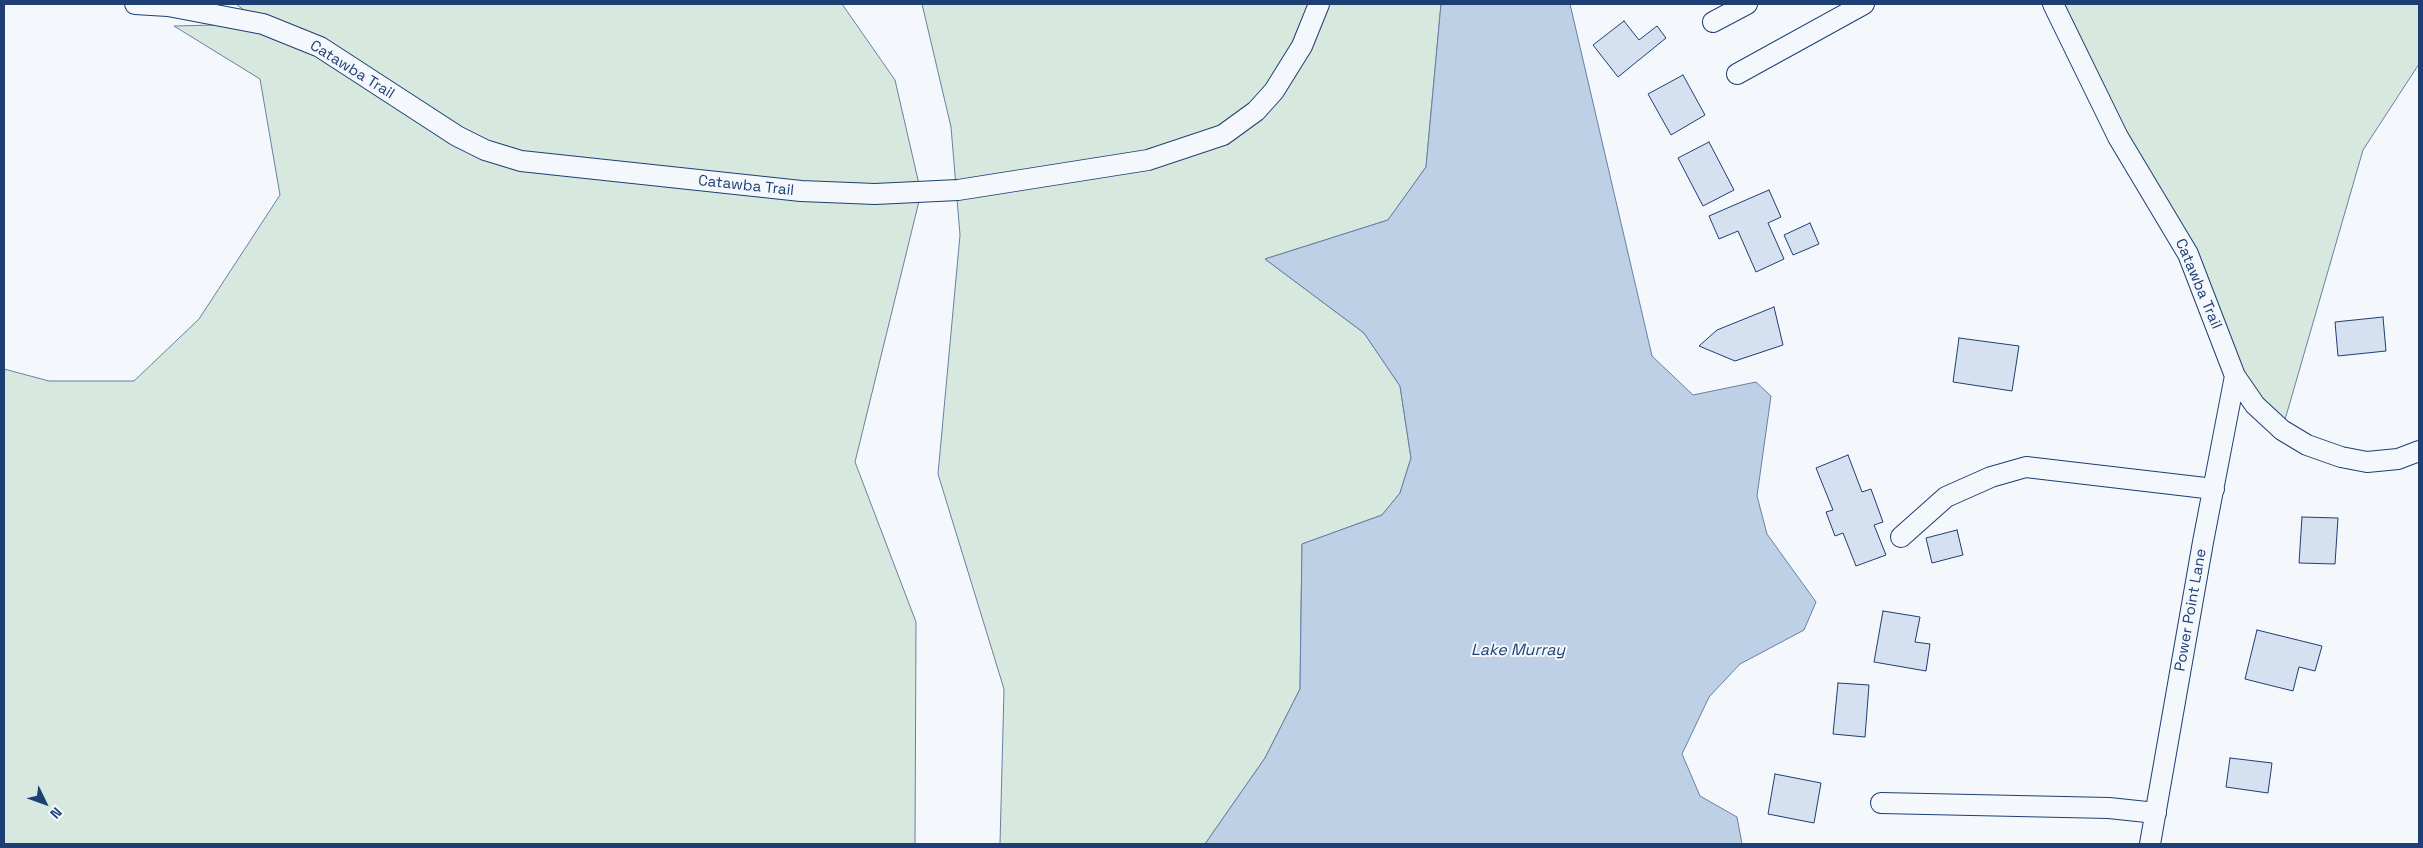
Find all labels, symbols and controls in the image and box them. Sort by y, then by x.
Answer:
street label: Catawba Trail [306,37,398,103]
street label: Catawba Trail [697,172,795,200]
street label: Catawba Trail [2171,236,2225,332]
street label: Power Point Lane [2171,547,2211,673]
water label: Lake Murray [1471,641,1565,661]
north arrow [20,778,70,828]
text: N [46,804,66,823]

